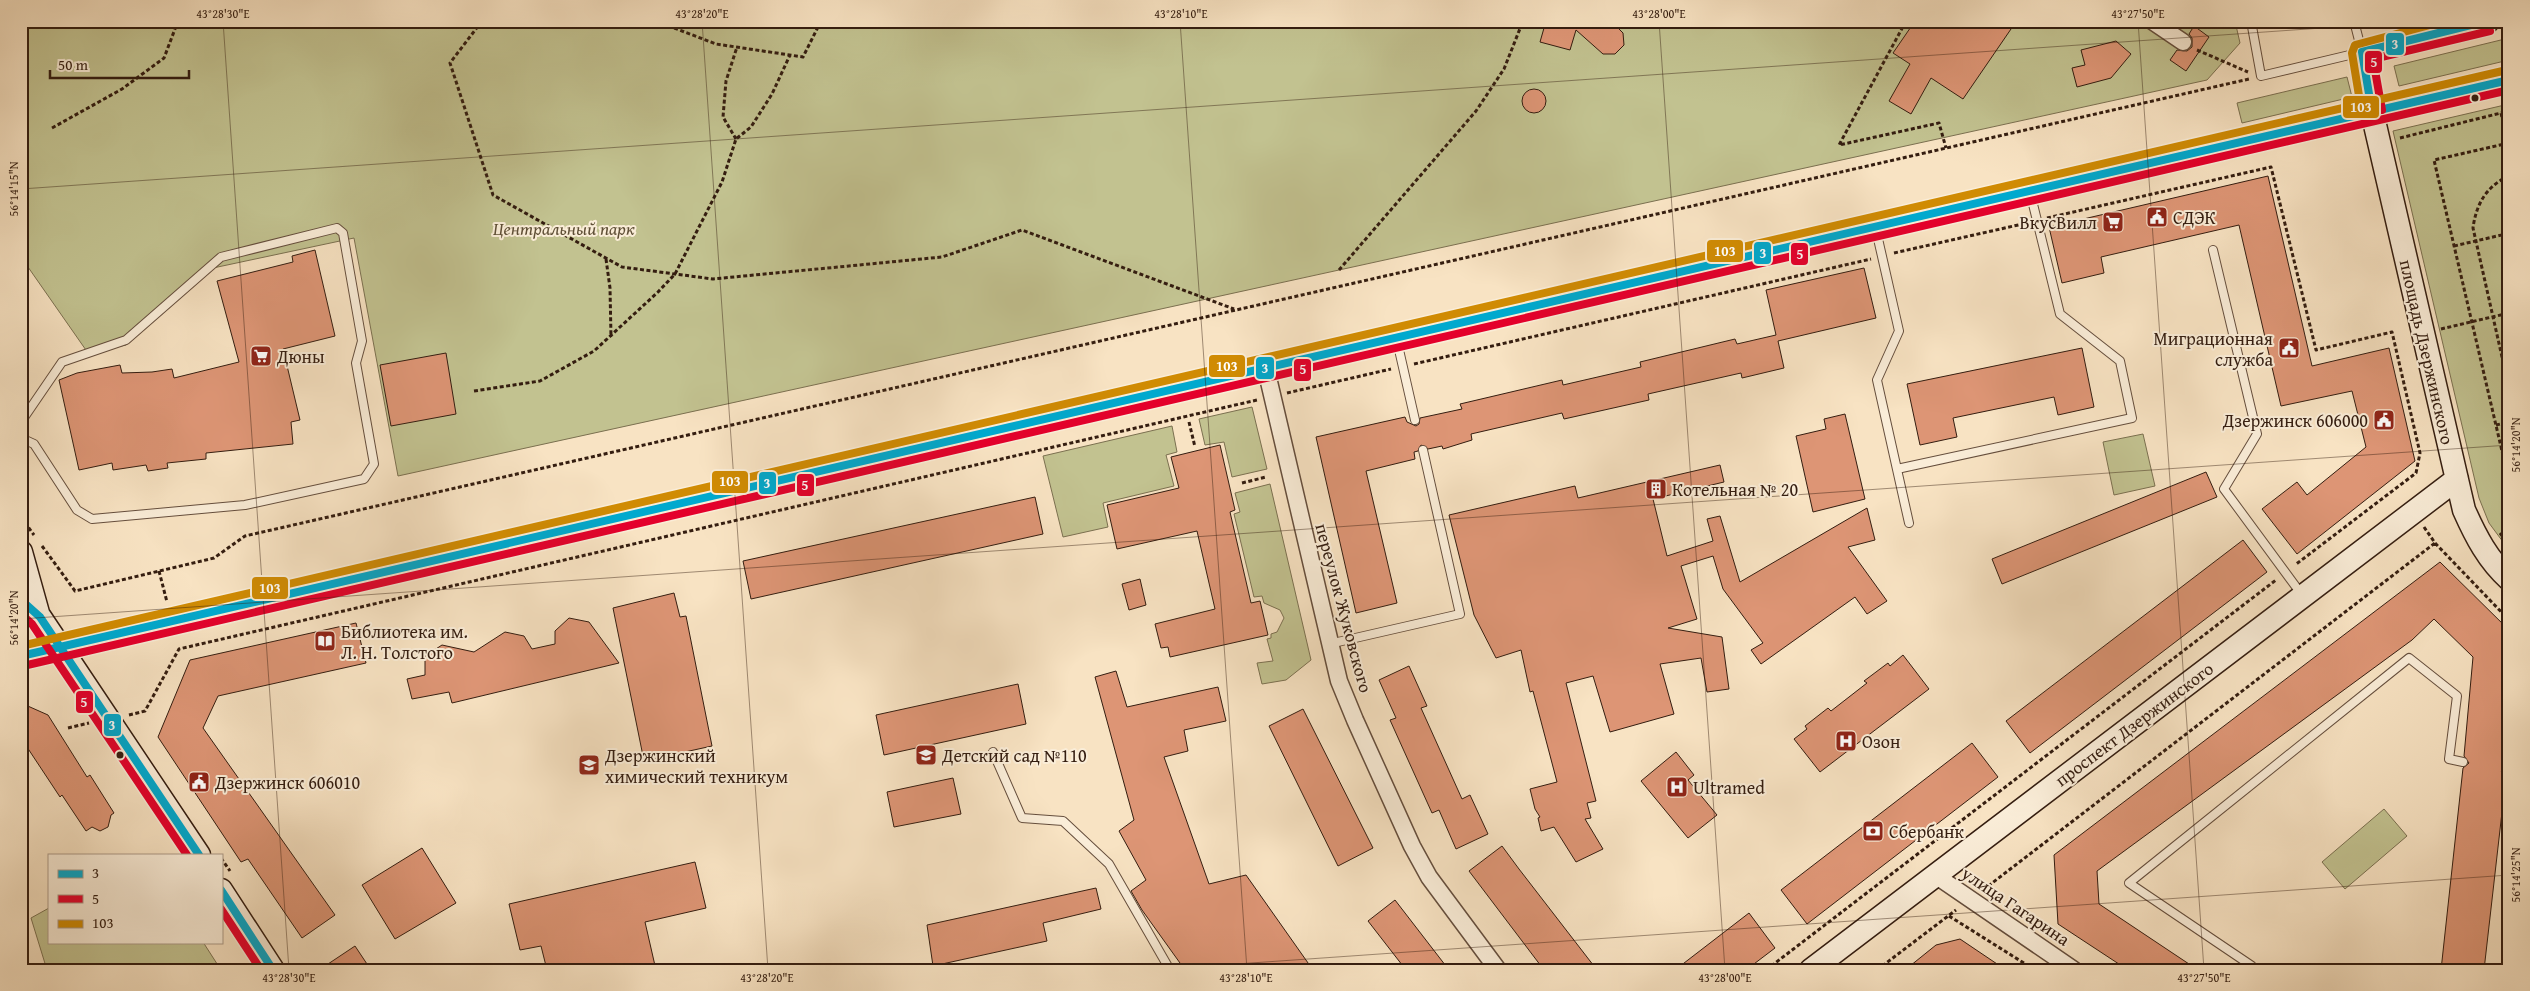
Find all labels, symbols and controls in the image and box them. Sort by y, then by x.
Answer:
text: 43°28'30"E [196,5,250,22]
text: 43°28'20"E [675,5,729,22]
text: 43°28'10"E [1154,5,1208,22]
text: 43°28'00"E [1632,5,1686,22]
text: 43°27'50"E [2111,5,2165,22]
line badge: 3 [2385,32,2405,56]
text: 3 [2391,34,2399,54]
scale bar [50,48,189,80]
line badge: 5 [2364,50,2383,74]
text: 5 [2370,52,2378,72]
text: 50 m [58,54,89,75]
unlabelled marker [2470,93,2480,103]
line badge: 103 [2342,95,2380,119]
text: 103 [2350,97,2372,117]
text: 56°14'15"N [5,161,22,217]
place label: СДЭК [2173,204,2216,231]
public building icon: СДЭК [2145,205,2169,229]
place label: ВкусВилл [2020,209,2097,236]
supermarket icon: ВкусВилл [2101,210,2125,234]
park label: Центральный парк [493,215,635,242]
line badge: 103 [1706,239,1744,263]
text: 103 [1714,241,1736,261]
line badge: 3 [1753,241,1772,265]
line badge: 5 [1790,242,1809,266]
text: 3 [1759,243,1767,263]
text: 5 [1796,244,1804,264]
street label: площадь Дзержинского [2393,257,2461,447]
place label: Миграционная служба [2154,325,2273,373]
public building icon: Миграционная служба [2277,336,2301,360]
place label: Дюны [276,343,325,370]
supermarket icon: Дюны [249,344,273,368]
line badge: 103 [1208,354,1246,378]
text: 103 [1216,356,1238,376]
line badge: 3 [1255,356,1275,380]
text: 3 [1261,358,1269,378]
line badge: 5 [1293,358,1312,382]
text: 5 [1299,359,1307,379]
place label: Дзержинск 606000 [2222,407,2368,434]
public building icon: Дзержинск 606000 [2372,408,2396,432]
text: 56°14'20"N [2507,417,2524,473]
line badge: 103 [711,470,749,494]
text: 103 [719,471,741,491]
line badge: 3 [758,471,777,495]
text: 3 [763,473,771,493]
line badge: 5 [796,473,815,497]
text: 5 [801,475,809,495]
place label: Котельная № 20 [1672,476,1799,503]
building icon: Котельная № 20 [1644,477,1668,501]
street label: переулок Жуковского [1308,520,1380,696]
line badge: 103 [251,576,289,600]
text: 103 [259,578,281,598]
text: 56°14'20"N [5,590,22,646]
place label: Библиотека им. Л. Н. Толстого [341,618,468,666]
library icon: Библиотека им. Л. Н. Толстого [313,629,337,653]
street label: проспект Дзержинского [2049,655,2219,793]
line badge: 5 [75,690,94,714]
text: 5 [80,692,88,712]
line badge: 3 [103,713,122,737]
text: 3 [108,715,116,735]
place label: Озон [1862,728,1900,755]
hospital icon: Озон [1834,729,1858,753]
place label: Дзержинский химический техникум [604,742,788,790]
place label: Детский сад №110 [941,742,1087,769]
school or university icon: Детский сад №110 [914,743,938,767]
unlabelled marker [115,750,125,760]
school or university icon: Дзержинский химический техникум [577,753,601,777]
place label: Дзержинск 606010 [214,769,361,796]
public building icon: Дзержинск 606010 [187,770,211,794]
place label: Ultramed [1693,774,1765,801]
hospital icon: Ultramed [1665,775,1689,799]
place label: Сбербанк [1889,818,1964,845]
bank icon: Сбербанк [1861,819,1885,843]
text: 56°14'25"N [2507,847,2524,903]
legend [48,854,222,944]
street label: улица Гагарина [1956,859,2076,953]
text: 3 [92,862,99,883]
text: 5 [92,888,99,909]
text: 103 [92,912,114,933]
text: 43°28'30"E [262,969,316,986]
text: 43°28'20"E [740,969,794,986]
text: 43°28'10"E [1219,969,1273,986]
text: 43°28'00"E [1698,969,1752,986]
text: 43°27'50"E [2177,969,2231,986]

